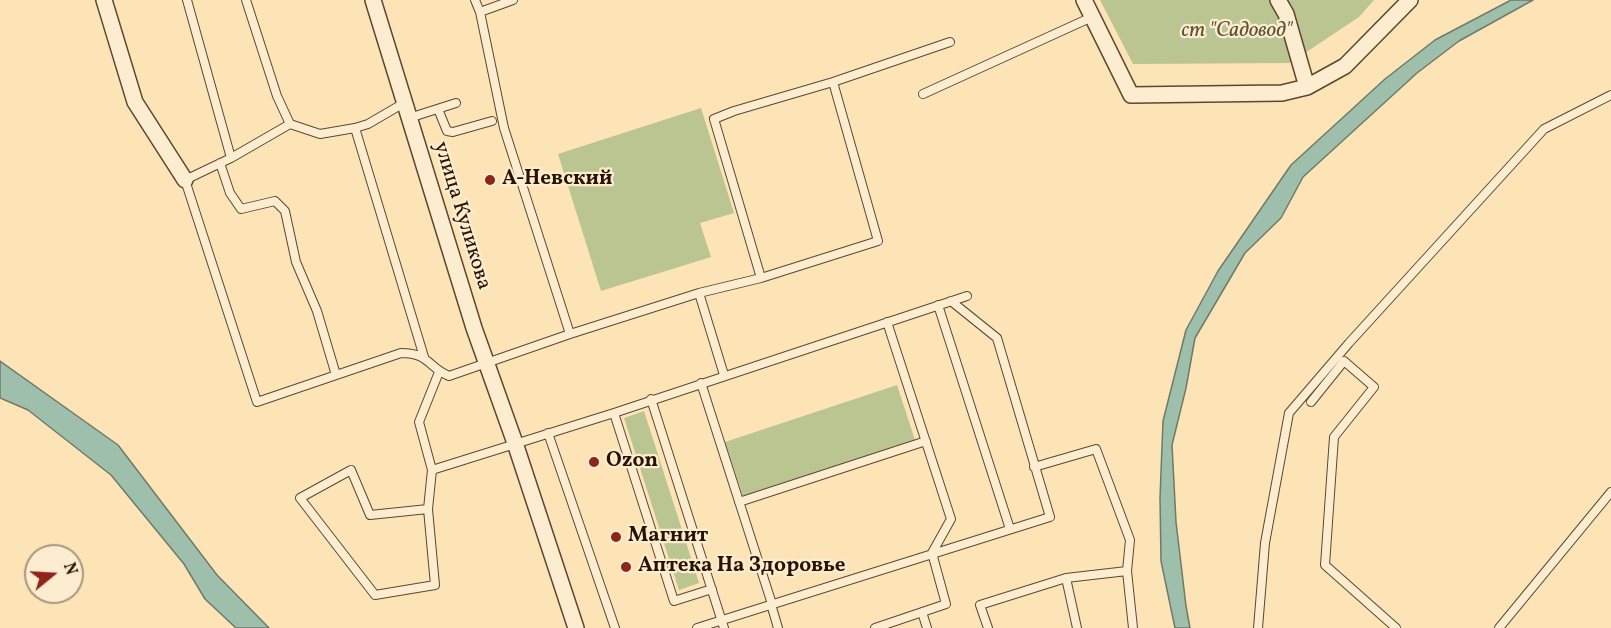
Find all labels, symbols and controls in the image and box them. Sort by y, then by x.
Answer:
park label: ст "Садовод" [1181,19,1293,45]
street label: улица Куликова [427,139,495,293]
place label: А-Невский [502,167,612,193]
marker: А-Невский [483,173,497,187]
place label: Ozon [606,449,658,475]
marker: Ozon [587,455,601,469]
place label: Магнит [628,524,708,550]
marker: Магнит [609,530,623,544]
north arrow [24,544,84,604]
place label: Аптека На Здоровье [638,554,846,580]
text: N [57,560,81,578]
marker: Аптека На Здоровье [619,560,633,574]

